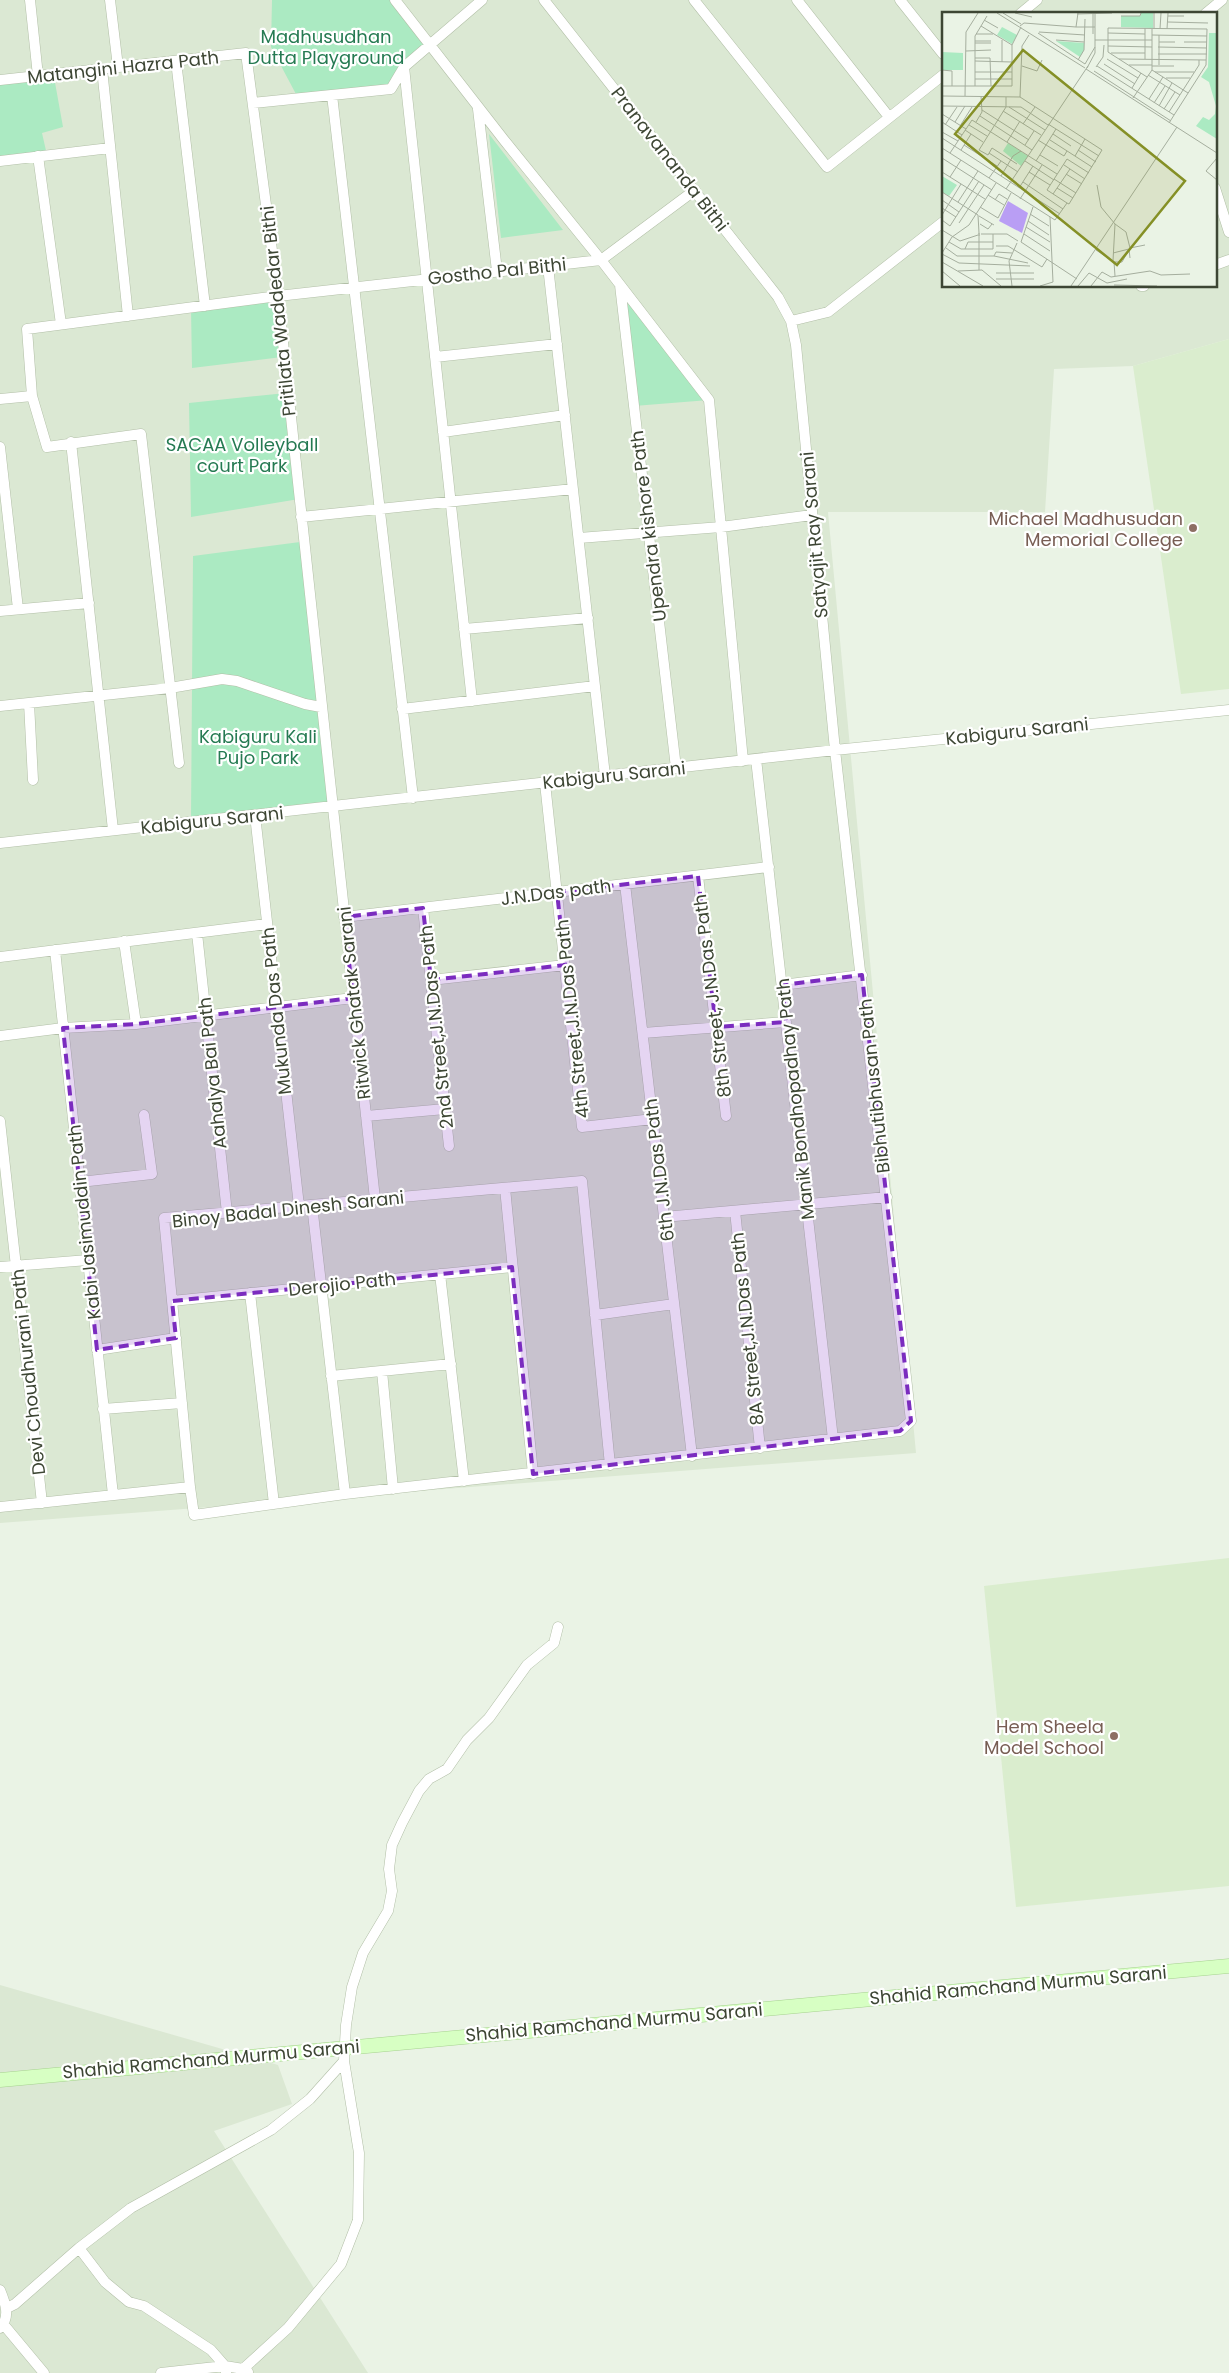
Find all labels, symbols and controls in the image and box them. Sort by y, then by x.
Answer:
inset map [942,12,1216,288]
park label: Madhusudhan Dutta Playground [247,24,405,70]
street label: Matangini Hazra Path [26,45,220,89]
street label: Pranavananda Bithi [605,81,735,237]
street label: Pritilata Waddedar Bithi [255,204,301,418]
street label: Gostho Pal Bithi [427,251,567,291]
street label: Upendra kishore Path [624,429,672,623]
park label: SACAA Volleyball court Park [166,432,318,478]
street label: Satyajit Ray Sarani [794,451,834,619]
place label: Michael Madhusudan Memorial College [988,506,1183,552]
marker: Michael Madhusudan Memorial College [1187,522,1199,534]
street label: Kabiguru Sarani [944,711,1090,751]
park label: Kabiguru Kali Pujo Park [199,724,317,770]
street label: Kabiguru Sarani [541,755,687,795]
street label: Kabiguru Sarani [139,800,285,840]
street label: J.N.Das path [499,873,613,911]
street label: 8th Street, J.N.Das Path [687,893,737,1099]
street label: Ritwick Ghatak Sarani [331,905,377,1101]
street label: 4th Street,J.N.Das Path [549,918,595,1120]
street label: 2nd Street,J.N.Das Path [413,924,459,1130]
street label: Mukunda Das Path [255,926,297,1096]
street label: Manik Bondhopadhay Path [770,977,820,1221]
street label: Aahalya Bai Path [192,996,232,1150]
street label: Bibhutibhusan Path [852,997,896,1175]
street label: 6th J.N.Das Path [638,1097,680,1243]
street label: Kabi Jasimuddin Path [61,1123,107,1321]
street label: Binoy Badal Dinesh Sarani [171,1184,405,1234]
street label: 8A Street,J.N.Das Path [724,1231,770,1427]
street label: Derojio Path [287,1266,397,1302]
street label: Devi Choudhurani Path [5,1268,51,1476]
place label: Hem Sheela Model School [984,1714,1104,1760]
marker: Hem Sheela Model School [1108,1730,1120,1742]
street label: Shahid Ramchand Murmu Sarani [868,1960,1168,2010]
street label: Shahid Ramchand Murmu Sarani [464,1997,764,2047]
street label: Shahid Ramchand Murmu Sarani [61,2034,361,2084]

